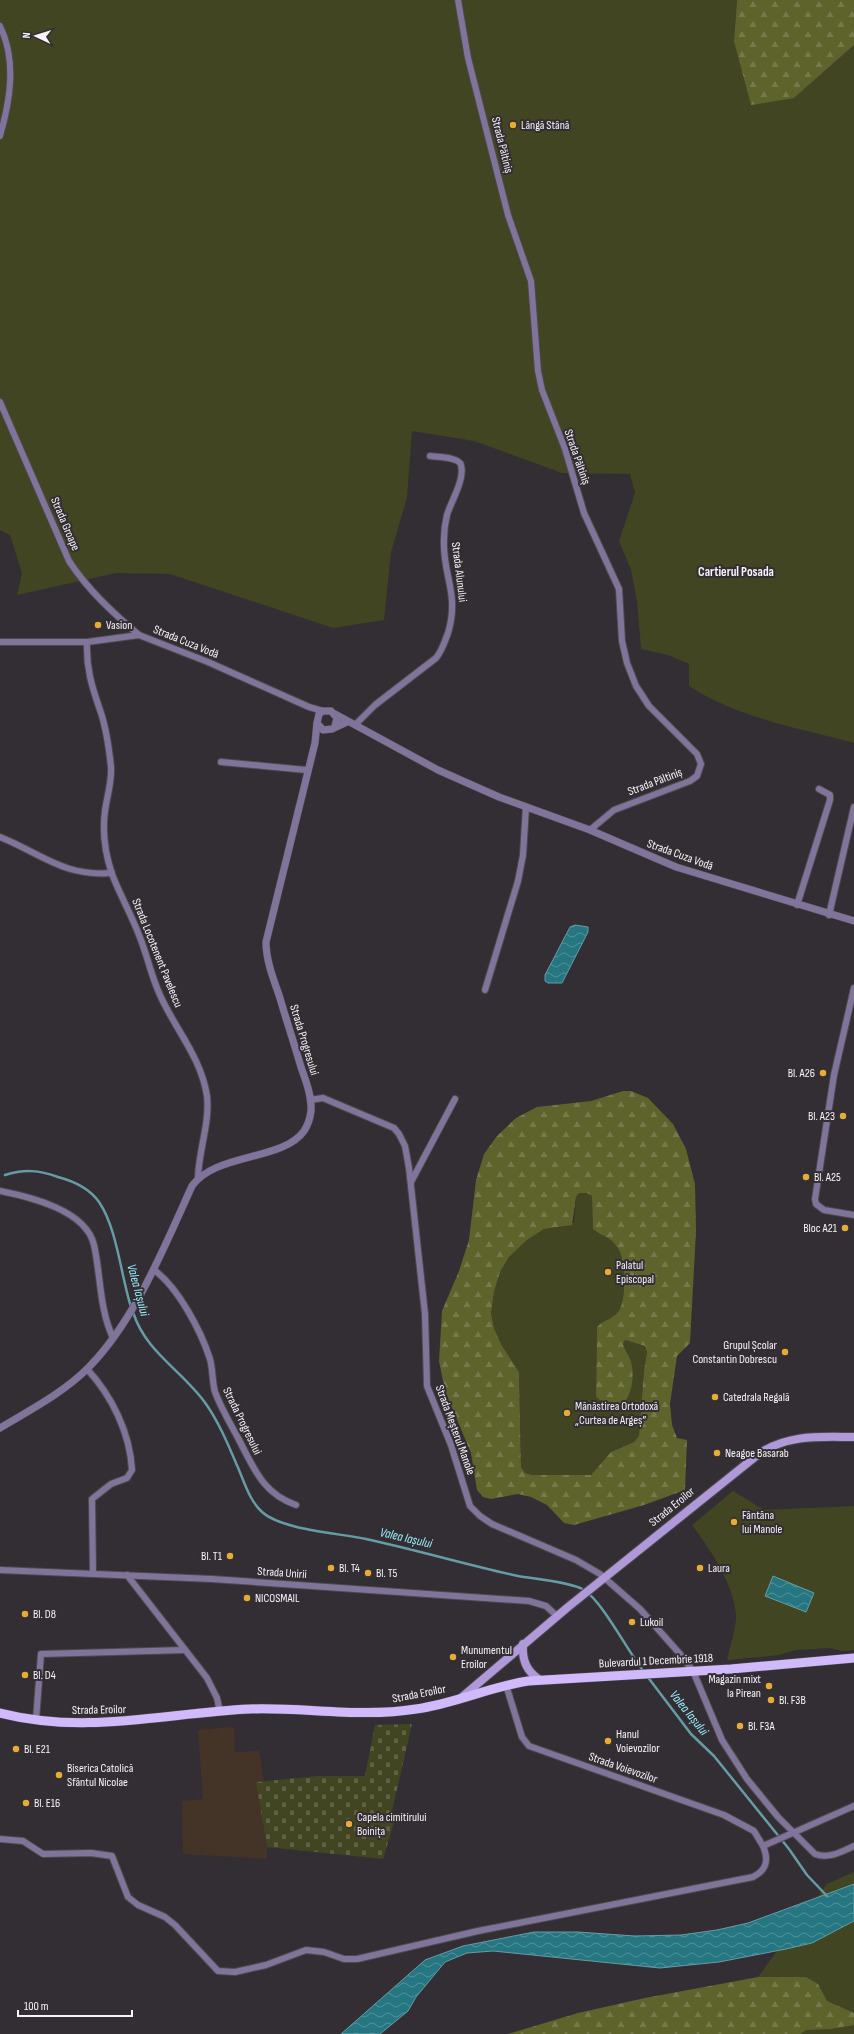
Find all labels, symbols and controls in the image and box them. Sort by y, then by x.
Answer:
north arrow [16,16,56,56]
text: N [20,32,33,39]
street label: Strada Păltiniș [488,115,516,175]
place label: Lângă Stână [521,118,570,133]
marker: Lângă Stână [508,120,518,130]
street label: Strada Păltiniș [561,427,593,487]
street label: Strada Groape [47,495,83,553]
street label: Strada Alunului [448,541,470,603]
district label: Cartierul Posada [698,564,774,580]
place label: Vasion [106,618,132,633]
marker: Vasion [93,620,103,630]
street label: Strada Cuza Vodă [151,622,221,662]
street label: Strada Păltiniș [625,765,685,799]
street label: Strada Cuza Vodă [645,836,716,874]
street label: Strada Locotenent Pavelescu [128,896,186,1010]
street label: Strada Progresului [286,1003,322,1077]
place label: Bl. A26 [788,1066,815,1081]
marker: Bl. A26 [818,1068,828,1078]
place label: Bl. A23 [808,1109,835,1124]
marker: Bl. A23 [838,1111,848,1121]
place label: Bl. A25 [814,1170,841,1185]
marker: Bl. A25 [801,1172,811,1182]
place label: Bloc A21 [803,1221,838,1236]
marker: Bloc A21 [840,1223,850,1233]
place label: Palatul Episcopal [616,1258,654,1287]
water label: Valea Iașului [123,1262,153,1318]
marker: Palatul Episcopal [603,1267,613,1277]
place label: Grupul Școlar Constantin Dobrescu [692,1338,778,1367]
marker: Grupul Școlar Constantin Dobrescu [780,1347,790,1357]
street label: Strada Meșterul Manole [432,1383,478,1477]
street label: Strada Progresului [219,1385,265,1457]
place label: Catedrala Regală [723,1390,790,1405]
marker: Catedrala Regală [710,1392,720,1402]
place label: Mănăstirea Ortodoxă „Curtea de Argeș” [575,1399,659,1428]
marker: Mănăstirea Ortodoxă „Curtea de Argeș” [562,1408,572,1418]
place label: Neagoe Basarab [725,1446,789,1461]
marker: Neagoe Basarab [712,1448,722,1458]
street label: Strada Eroilor [646,1484,698,1530]
place label: Fântâna lui Manole [742,1508,782,1537]
marker: Fântâna lui Manole [729,1517,739,1527]
water label: Valea Iașului [378,1524,434,1552]
place label: Bl. T1 [201,1549,223,1564]
marker: Bl. T1 [225,1551,235,1561]
place label: Bl. T4 [339,1561,360,1576]
place label: Laura [708,1561,730,1576]
marker: Bl. T4 [326,1563,336,1573]
marker: Laura [695,1563,705,1573]
street label: Strada Unirii [257,1564,307,1582]
place label: Bl. T5 [376,1566,398,1581]
marker: Bl. T5 [363,1568,373,1578]
place label: NICOSMAIL [255,1591,300,1606]
marker: NICOSMAIL [242,1593,252,1603]
place label: Bl. D8 [33,1607,56,1622]
marker: Bl. D8 [20,1609,30,1619]
place label: Lukoil [640,1615,663,1630]
marker: Lukoil [627,1617,637,1627]
place label: Munumentul Eroilor [461,1643,512,1672]
street label: Bulevardul 1 Decembrie 1918 [599,1651,713,1671]
marker: Munumentul Eroilor [448,1652,458,1662]
place label: Bl. D4 [33,1668,56,1683]
marker: Bl. D4 [20,1670,30,1680]
place label: Magazin mixt la Pirean [708,1672,761,1701]
street label: Strada Eroilor [391,1681,448,1707]
marker: Magazin mixt la Pirean [764,1681,774,1691]
water label: Valea Iașului [666,1687,712,1739]
place label: Bl. F3B [779,1693,806,1708]
marker: Bl. F3B [766,1695,776,1705]
street label: Strada Eroilor [72,1702,127,1718]
place label: Bl. F3A [748,1719,775,1734]
marker: Bl. F3A [735,1721,745,1731]
place label: Hanul Voievozilor [616,1727,660,1756]
marker: Hanul Voievozilor [603,1736,613,1746]
place label: Bl. E21 [24,1742,51,1757]
marker: Bl. E21 [11,1744,21,1754]
street label: Strada Voievozilor [587,1749,660,1787]
place label: Biserica Catolică Sfântul Nicolae [67,1761,134,1790]
marker: Biserica Catolică Sfântul Nicolae [54,1770,64,1780]
place label: Bl. E16 [34,1796,60,1811]
marker: Bl. E16 [21,1798,31,1808]
place label: Capela cimitirului Boinița [357,1810,427,1839]
marker: Capela cimitirului Boinița [344,1819,354,1829]
scale bar [18,1992,132,2018]
text: 100 m [24,1999,49,2014]

